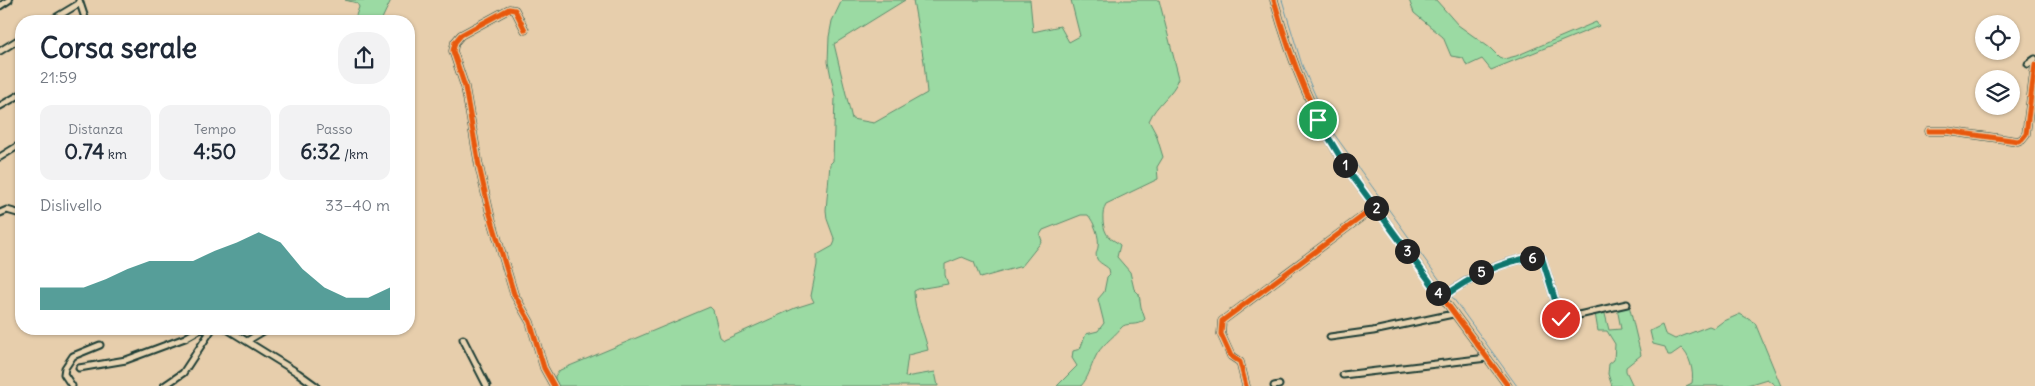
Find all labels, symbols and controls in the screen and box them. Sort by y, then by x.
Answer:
map controls [1975,15,2020,115]
button: locate [1975,15,2020,60]
text: Corsa serale [40,30,197,66]
button: share [338,32,390,84]
text: 21:59 [40,67,77,87]
button: layers [1975,70,2020,115]
pin [1297,99,1339,141]
icon: arrive [1304,106,1332,134]
text: Distanza [68,120,123,138]
text: Tempo [194,120,236,138]
text: Passo [316,120,353,138]
text: 0.74 [64,138,104,165]
text: 4:50 [194,138,236,165]
text: 6:32 [300,138,341,165]
text: km [104,145,127,163]
text: /km [341,145,368,163]
pin: 1 [1332,152,1358,178]
text: 1 [1343,156,1348,174]
text: Dislivello [40,195,102,215]
text: 33–40 m [325,195,390,215]
pin: 2 [1364,196,1388,220]
text: 2 [1373,199,1380,217]
pin: 3 [1394,238,1420,264]
text: 3 [1404,242,1411,260]
pin: 6 [1520,246,1544,270]
text: 6 [1528,249,1537,267]
pin: 5 [1468,260,1494,284]
text: 5 [1477,263,1486,281]
pin: 4 [1426,280,1450,306]
text: 4 [1434,284,1443,302]
pin [1540,298,1582,340]
icon: check [1547,305,1575,333]

